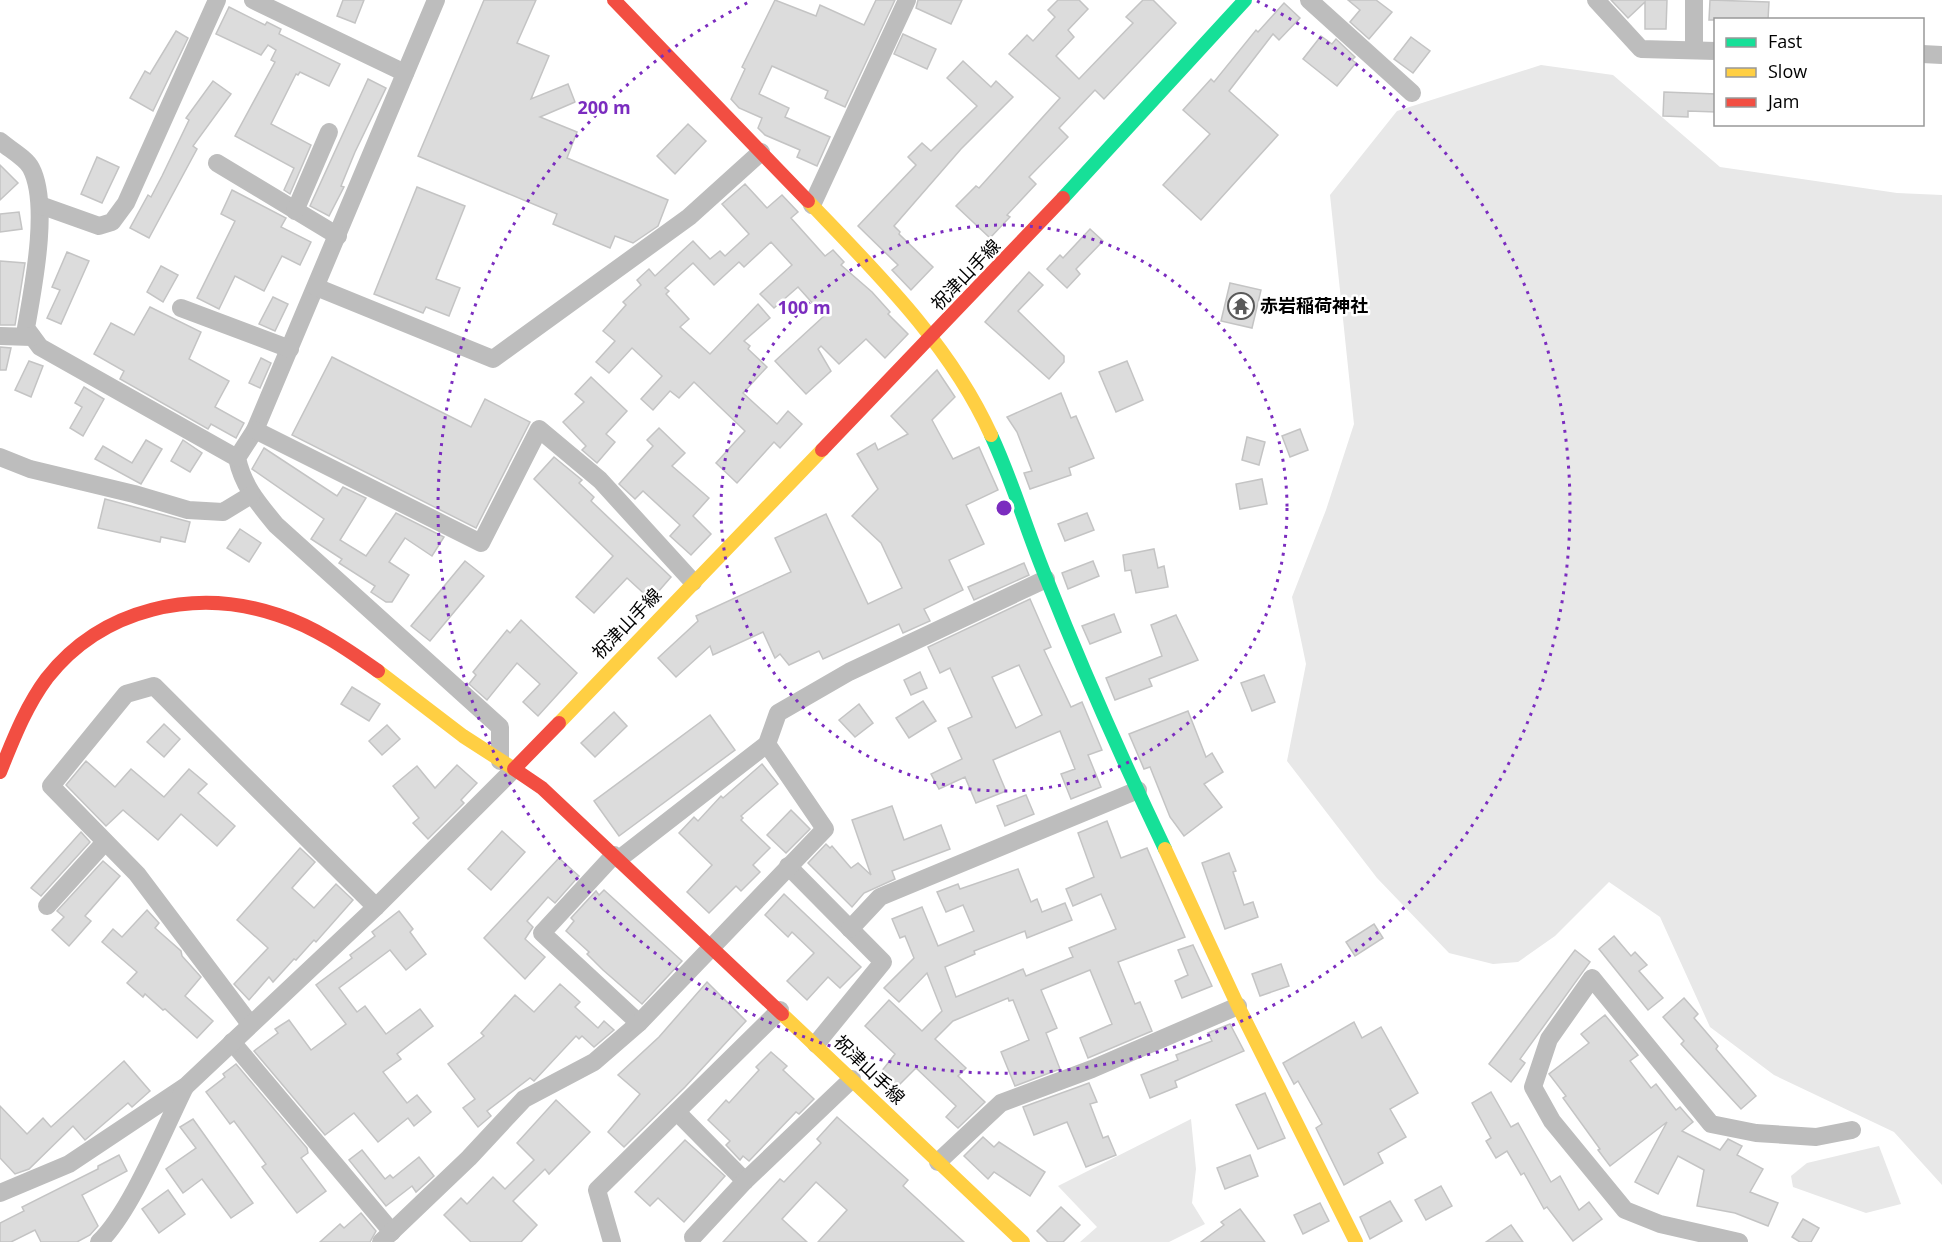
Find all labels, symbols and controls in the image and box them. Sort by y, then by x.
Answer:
legend [1714,18,1924,126]
text: Fast [1768,29,1802,53]
text: Slow [1768,59,1807,83]
text: Jam [1766,89,1800,113]
text: 200 m [577,95,631,119]
street label: 祝津山手線 [925,234,1005,315]
temple icon: 赤岩稲荷神社 [1226,291,1256,321]
place label: 赤岩稲荷神社 [1260,293,1368,317]
text: 100 m [777,295,831,319]
centre of rings [994,498,1014,518]
street label: 祝津山手線 [586,583,666,664]
street label: 祝津山手線 [829,1029,910,1109]

